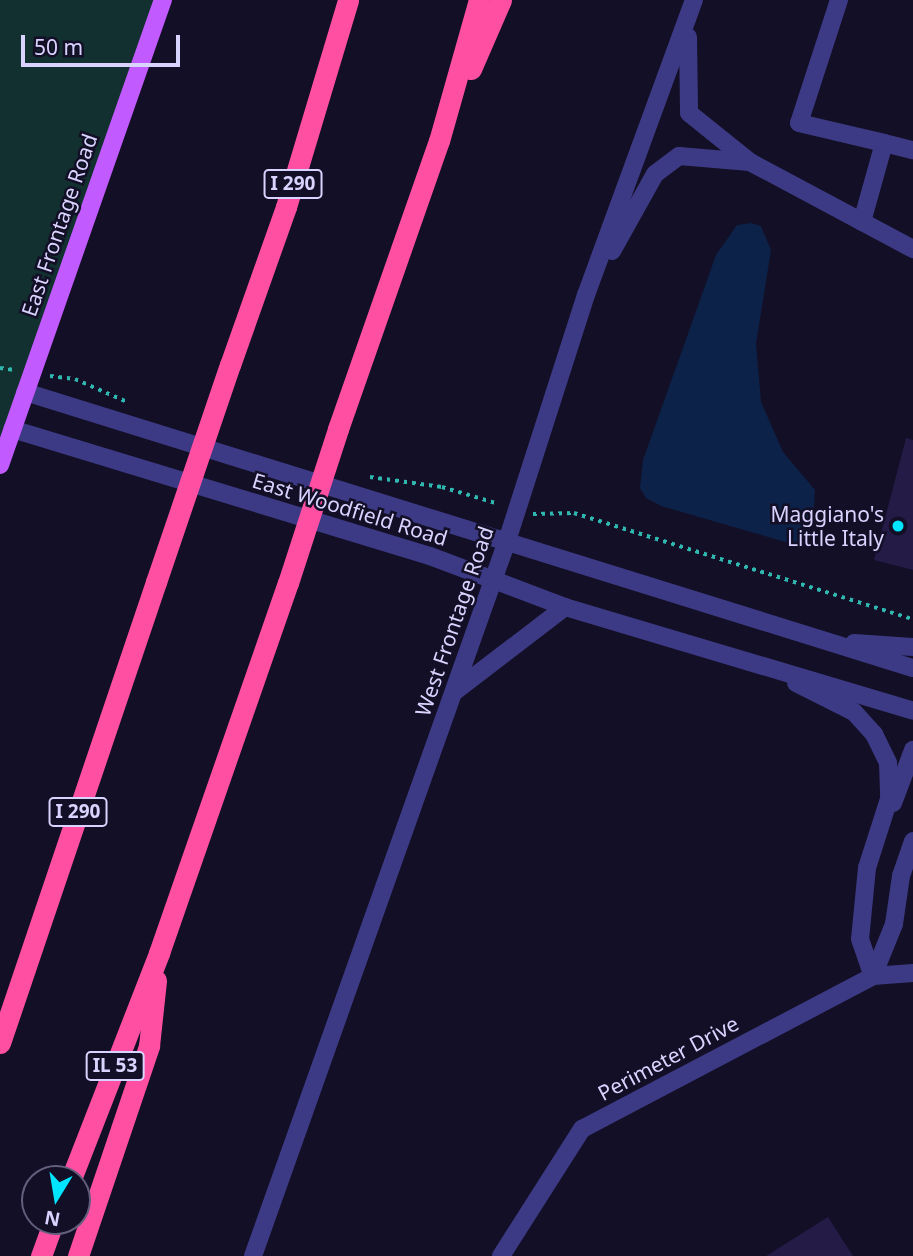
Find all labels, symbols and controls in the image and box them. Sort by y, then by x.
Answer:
scale bar [24,21,184,65]
text: 50 m [34,33,83,61]
street label: East Frontage Road [16,130,102,320]
road number: I 290 [263,168,323,200]
street label: East Woodfield Road [249,467,451,551]
place label: Maggiano's Little Italy [771,501,884,551]
marker: Maggiano's Little Italy [890,518,906,534]
street label: West Frontage Road [410,523,498,719]
road number: I 290 [48,796,108,828]
street label: Perimeter Drive [593,1010,743,1106]
road number: IL 53 [85,1050,145,1082]
north arrow [21,1165,91,1235]
text: N [42,1204,62,1233]

